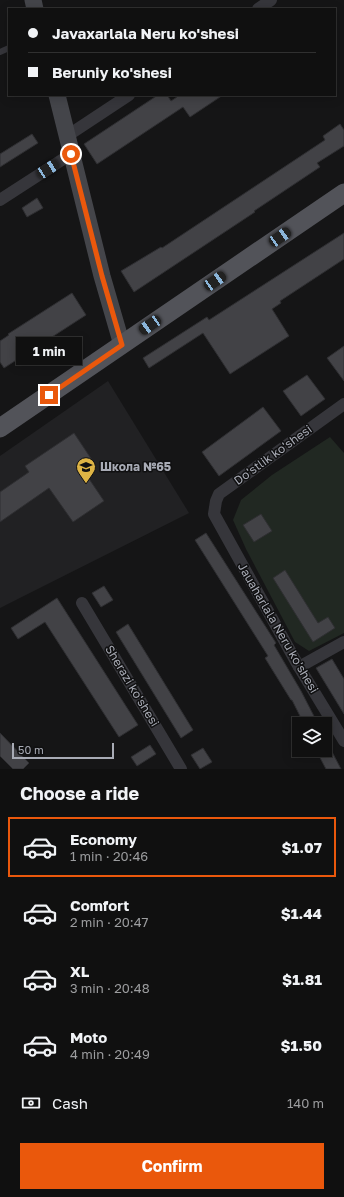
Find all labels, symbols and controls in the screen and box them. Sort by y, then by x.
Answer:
text: Javaxarlala Neru ko'shesi [52,24,239,42]
text: Beruniy ko'shesi [52,63,172,81]
route start [62,145,80,163]
car [35,157,61,181]
car [267,225,293,249]
car [202,269,228,293]
car [137,313,163,337]
callout: 1 min [16,337,82,365]
text: 1 min [33,343,65,359]
route end [40,386,58,404]
street label: Do'stlik ko'shesi [231,421,315,488]
school or university icon: Школа №65 [75,456,97,484]
place label: Школа №65 [100,459,171,474]
street label: Jauaharlala Neru ko'shesi [235,560,322,696]
street label: Sherazi ko'shesi [102,642,163,729]
map controls [292,717,332,757]
button: layers [292,717,332,757]
scale bar [12,741,114,760]
text: 50 m [18,743,44,756]
text: Choose a ride [20,782,139,804]
icon: car [22,829,58,865]
text: Economy [70,830,137,848]
text: $1.07 [281,838,322,856]
text: 1 min · 20:46 [70,848,148,864]
icon: car [22,895,58,931]
text: Comfort [70,896,129,914]
text: $1.44 [281,904,322,922]
text: 2 min · 20:47 [70,914,149,930]
icon: car [22,961,58,997]
text: XL [70,962,89,980]
text: $1.81 [282,970,322,988]
text: 3 min · 20:48 [70,980,150,996]
icon: car [22,1027,58,1063]
text: Moto [70,1028,107,1046]
text: $1.50 [281,1036,322,1054]
text: 4 min · 20:49 [70,1046,150,1062]
icon: cash [20,1092,42,1114]
text: Cash [52,1094,88,1112]
text: 140 m [287,1095,324,1111]
button: Confirm [20,1143,324,1189]

